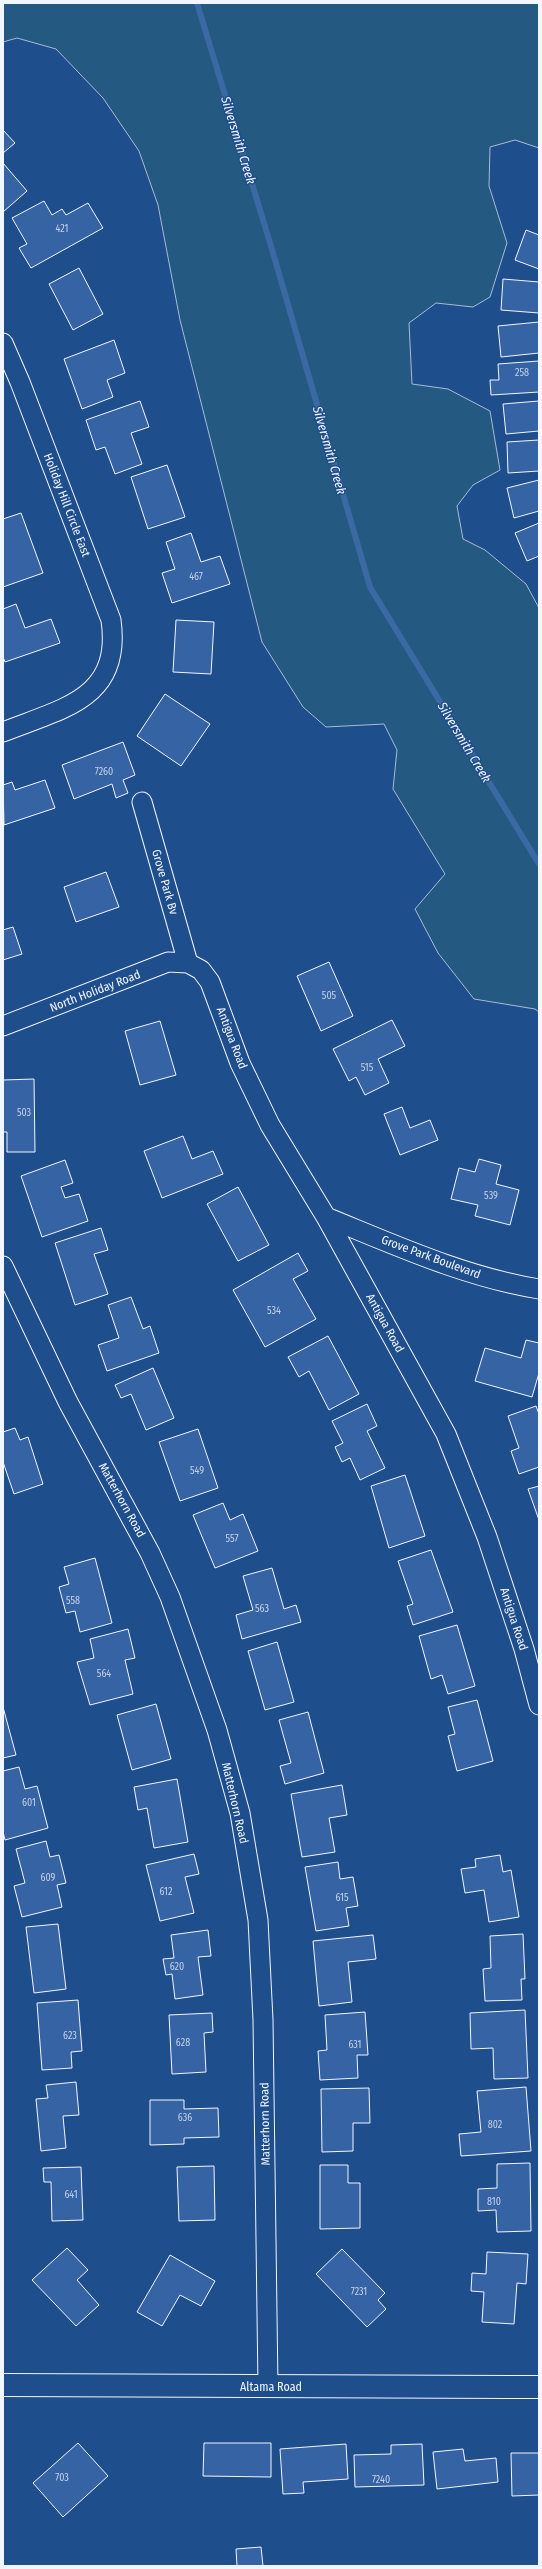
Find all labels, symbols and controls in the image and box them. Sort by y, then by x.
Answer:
water label: Silversmith Creek [218,93,259,186]
house number: 421 [56,223,68,235]
house number: 258 [515,367,529,379]
water label: Silversmith Creek [309,403,349,497]
street label: Holiday Hill Circle East [41,451,93,559]
house number: 467 [189,571,203,583]
water label: Silversmith Creek [434,699,495,786]
house number: 7260 [95,766,113,778]
street label: Grove Park Bv [149,848,181,917]
street label: North Holiday Road [48,967,142,1015]
house number: 505 [322,990,337,1002]
street label: Antigua Road [214,1005,250,1071]
house number: 515 [361,1062,374,1074]
house number: 503 [17,1107,32,1119]
house number: 539 [484,1190,498,1202]
street label: Grove Park Boulevard [379,1233,483,1281]
street label: Antigua Road [363,1291,407,1355]
house number: 534 [267,1305,281,1317]
street label: Matterhorn Road [96,1460,148,1540]
house number: 549 [190,1465,204,1477]
house number: 557 [226,1533,238,1545]
street label: Antigua Road [497,1586,531,1652]
house number: 558 [66,1595,80,1607]
house number: 563 [255,1603,269,1615]
house number: 564 [97,1668,111,1680]
street label: Matterhorn Road [219,1761,251,1845]
house number: 601 [22,1797,36,1809]
house number: 609 [41,1872,56,1884]
house number: 612 [160,1886,173,1898]
house number: 615 [336,1892,349,1904]
house number: 620 [170,1961,184,1973]
house number: 623 [63,2030,77,2042]
house number: 628 [176,2037,190,2049]
house number: 631 [348,2039,362,2051]
street label: Matterhorn Road [257,2082,273,2166]
house number: 636 [178,2112,192,2124]
house number: 802 [488,2119,503,2131]
house number: 641 [64,2189,78,2201]
house number: 810 [487,2196,501,2208]
house number: 7231 [351,2286,367,2298]
street label: Altama Road [240,2380,302,2394]
house number: 703 [55,2472,69,2484]
house number: 7240 [372,2474,390,2486]

